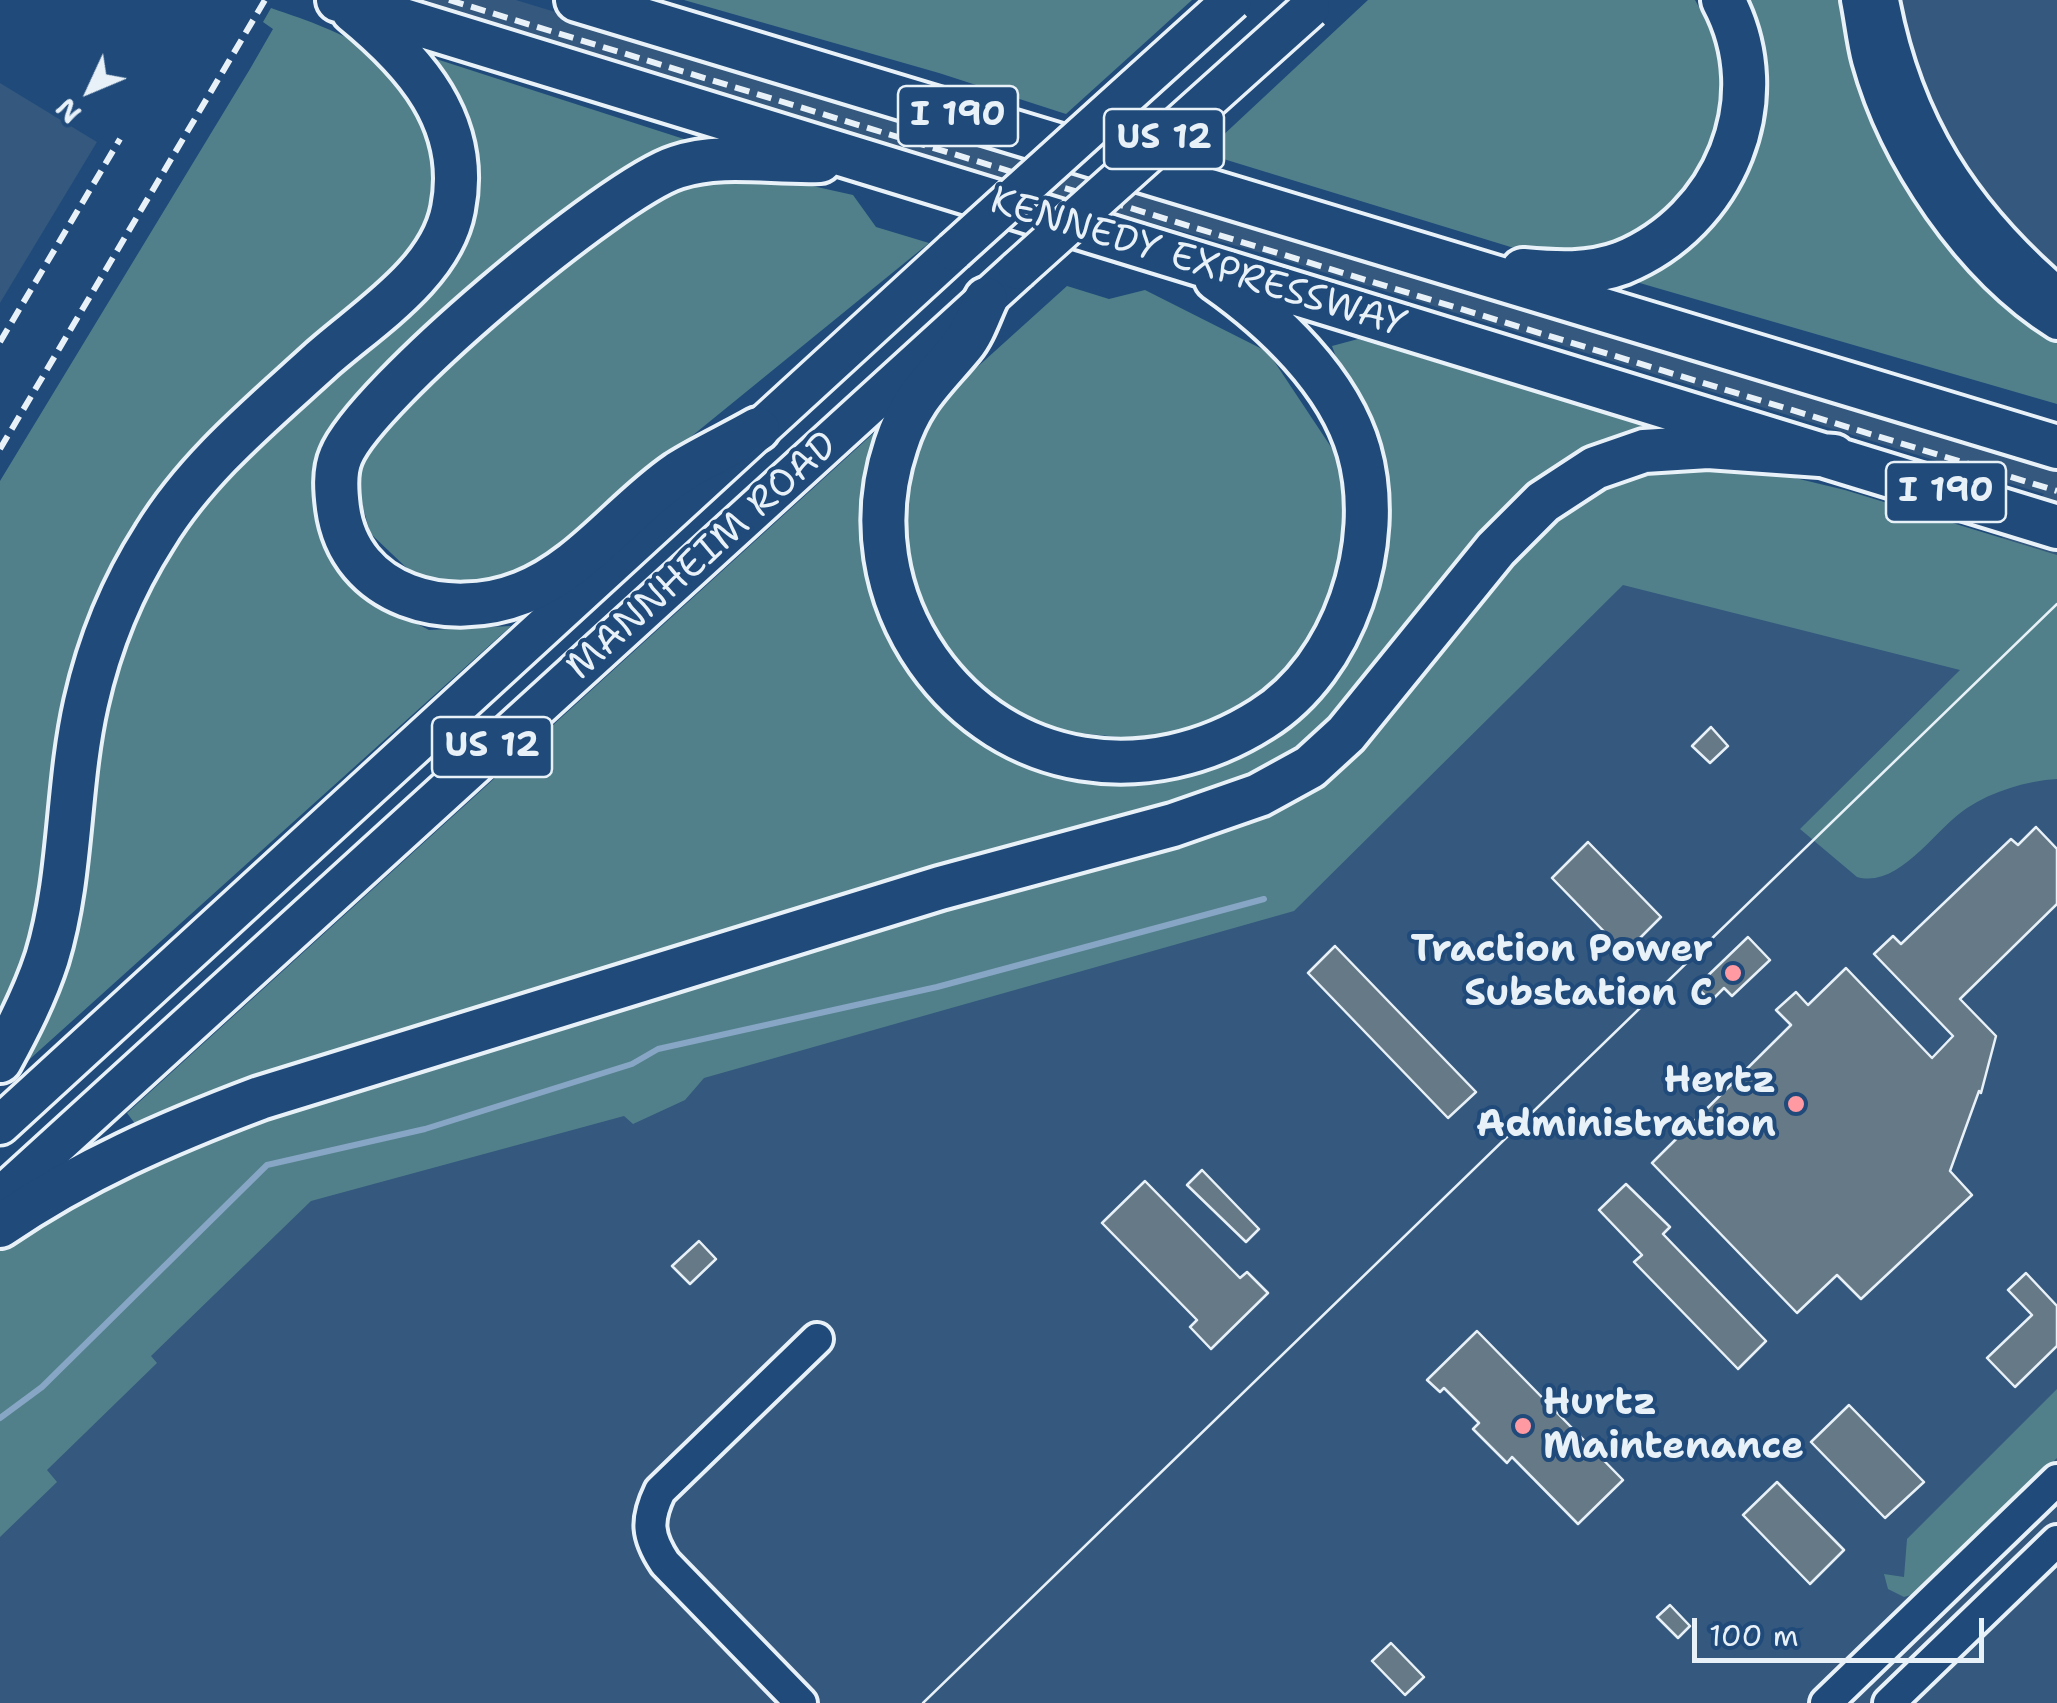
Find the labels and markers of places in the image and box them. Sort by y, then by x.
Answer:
place label: Traction Power Substation C [1410,928,1713,1018]
marker: Traction Power Substation C [1722,962,1744,984]
place label: Hertz Administration [1476,1059,1776,1148]
marker: Hertz Administration [1785,1093,1807,1115]
place label: Hurtz Maintenance [1543,1381,1804,1470]
marker: Hurtz Maintenance [1512,1415,1534,1437]

